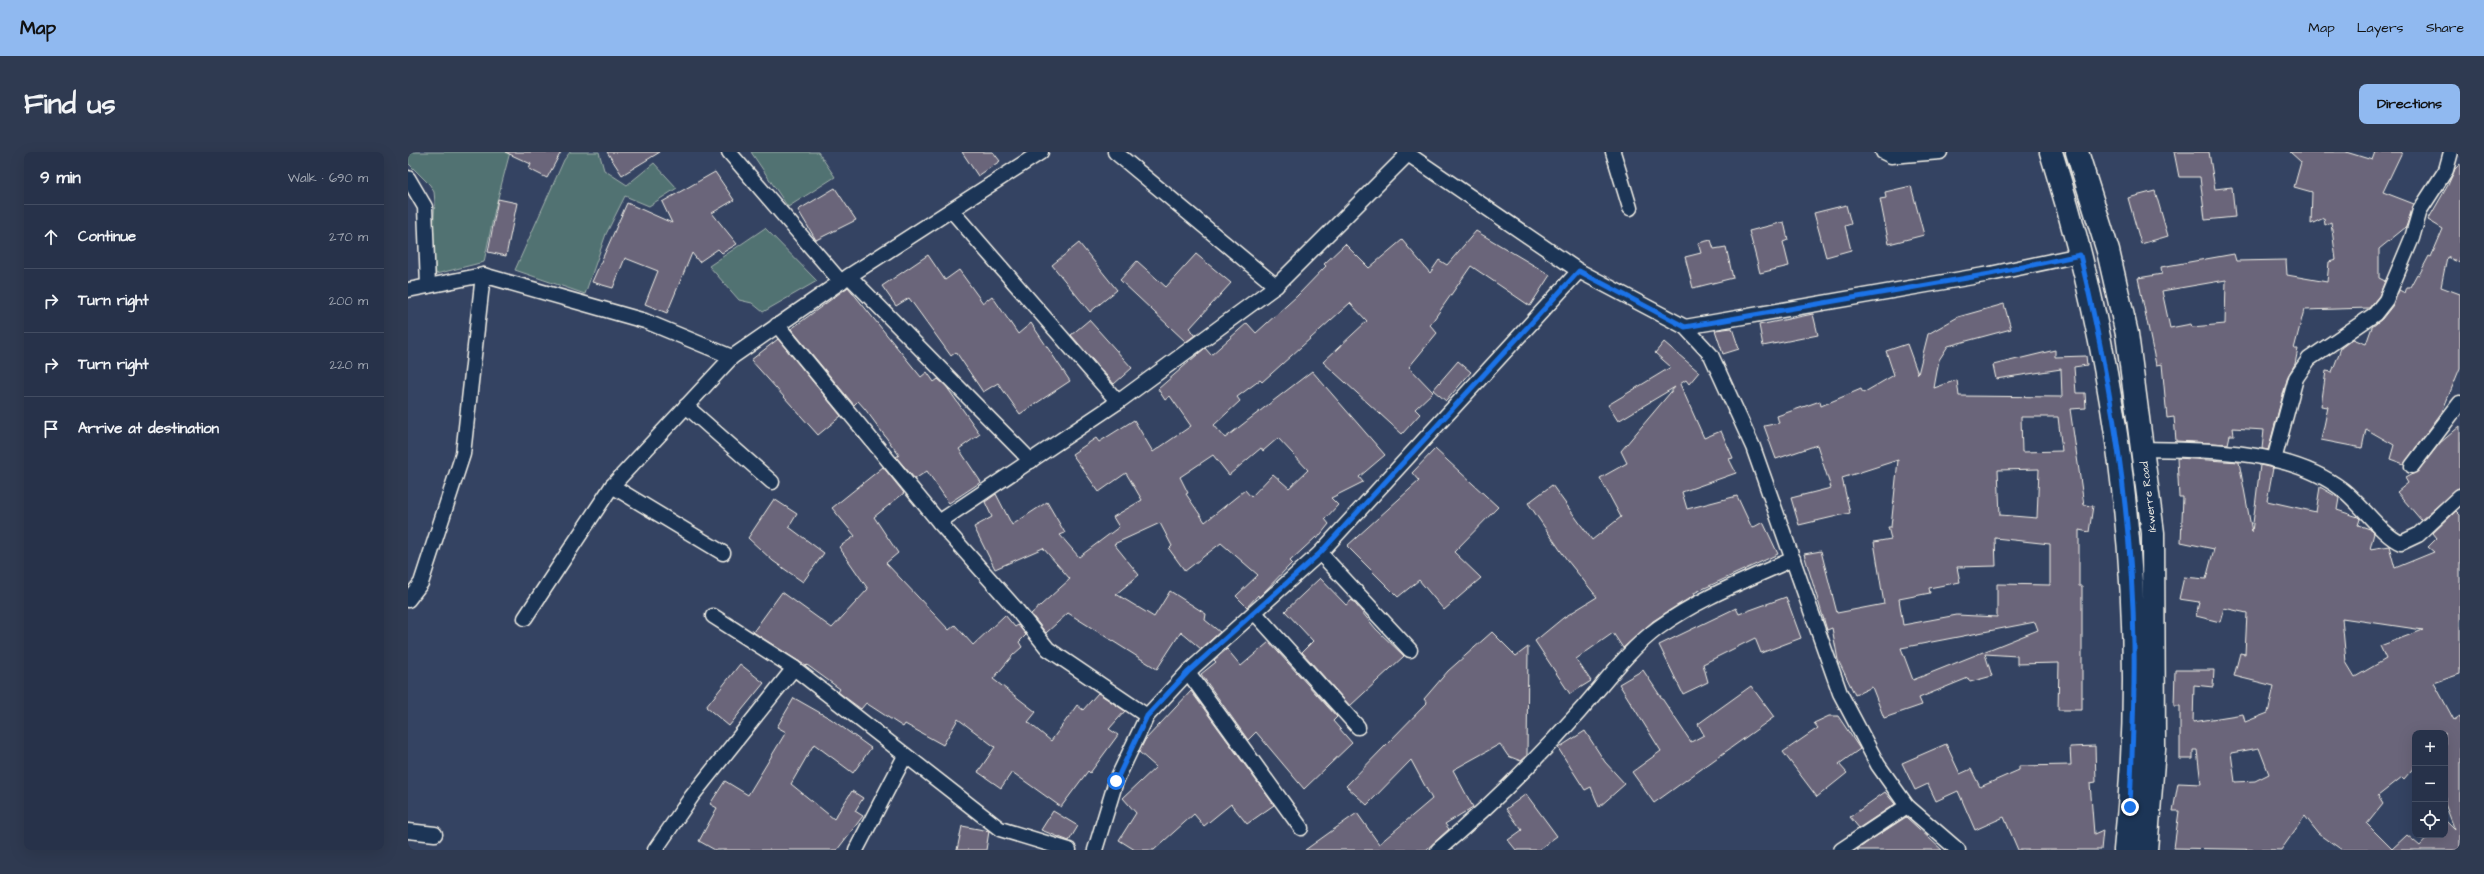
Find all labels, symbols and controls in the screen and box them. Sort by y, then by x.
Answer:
text: Map [20,15,56,42]
text: Map [2308,18,2335,38]
text: Layers [2357,18,2404,38]
text: Share [2426,18,2464,38]
button: Directions [2359,84,2460,124]
text: Find us [24,85,115,124]
text: 9 min [40,166,81,190]
text: Walk · 690 m [288,169,368,187]
icon: ahead [40,226,62,248]
text: Continue [78,226,136,247]
text: 270 m [329,228,368,246]
icon: right [40,290,62,312]
text: Turn right [78,290,149,311]
text: 200 m [329,292,368,310]
icon: right [40,354,62,376]
text: Turn right [78,354,149,375]
text: 220 m [330,356,368,374]
icon: arrive [40,418,62,440]
text: Arrive at destination [78,418,219,439]
street label: Ikwerre Road [2137,460,2160,533]
map controls [2412,730,2448,838]
button: + [2412,730,2448,766]
button: − [2412,766,2448,802]
route start [1107,772,1125,790]
route end [2121,798,2139,816]
button: locate [2412,802,2448,838]

